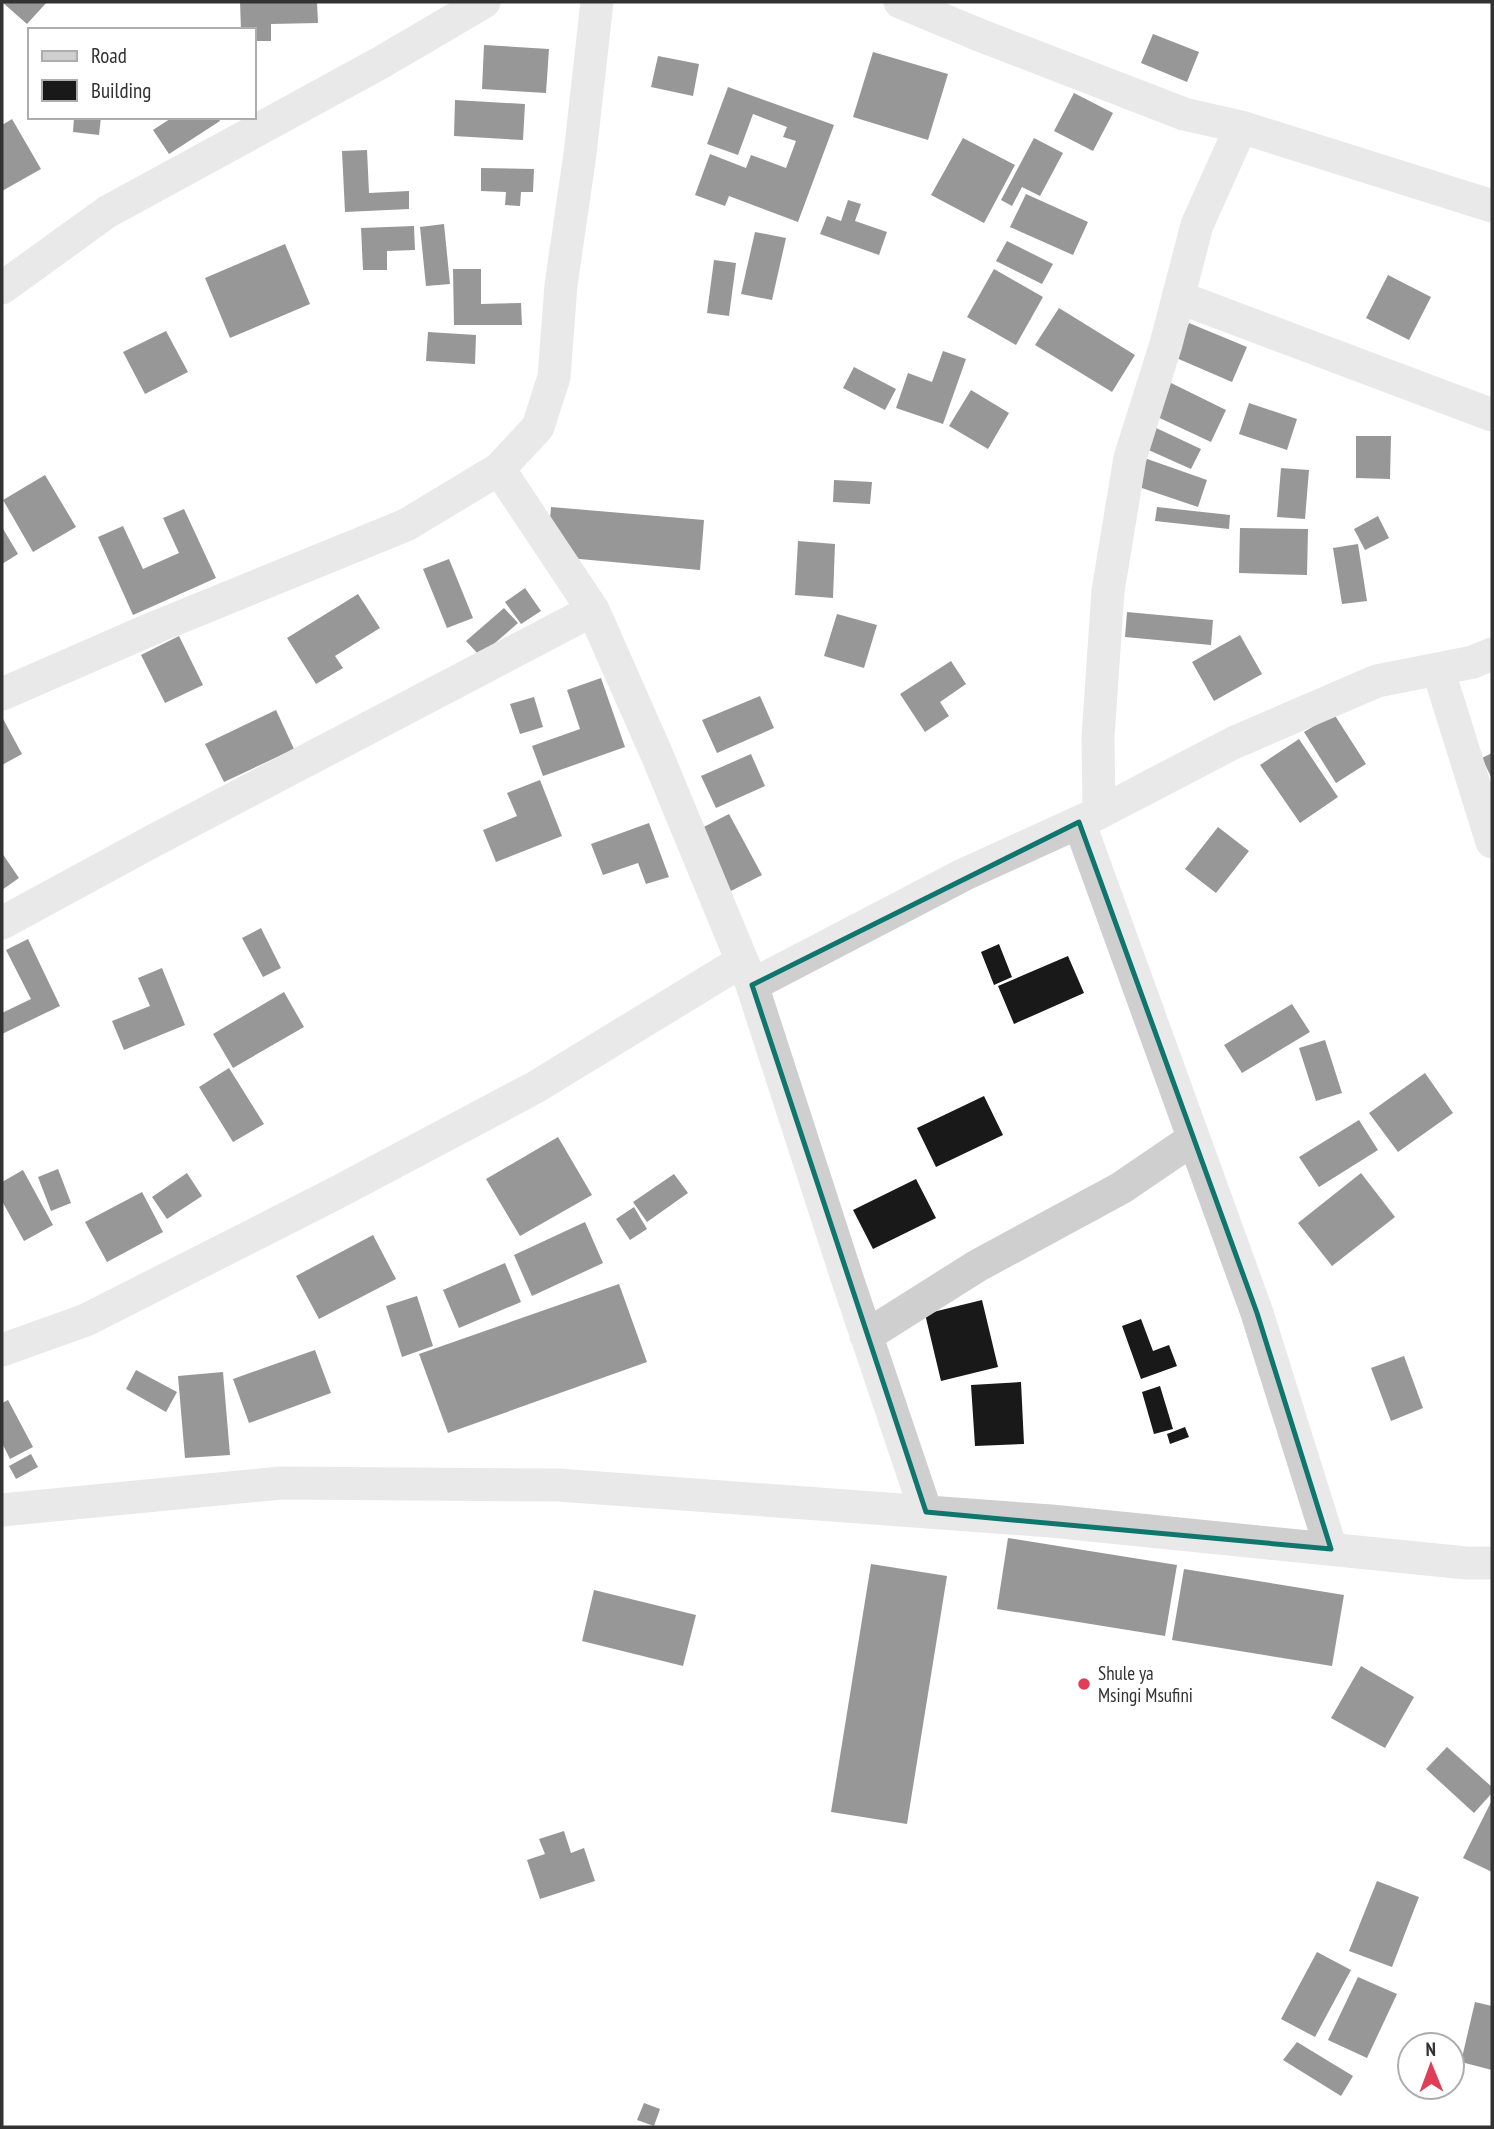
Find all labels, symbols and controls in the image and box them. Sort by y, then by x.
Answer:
legend [28,28,256,119]
text: Road [91,42,127,69]
text: Building [91,77,151,104]
place label: Shule ya Msingi Msufini [1098,1661,1193,1707]
marker: Shule ya Msingi Msufini [1076,1676,1092,1692]
north arrow [1396,2031,1466,2101]
text: N [1425,2037,1436,2061]

